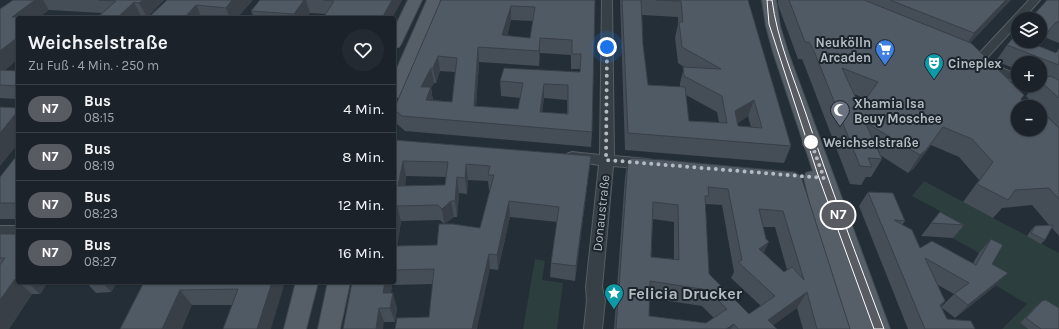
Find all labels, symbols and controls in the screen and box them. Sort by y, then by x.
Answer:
map controls [1011,12,1047,136]
button: layers [1011,12,1047,48]
button: heart [342,29,384,71]
text: Weichselstraße [28,32,168,54]
place label: Neukölln Arcaden [816,35,871,65]
your location [597,37,617,57]
supermarket icon: Neukölln Arcaden [874,38,896,66]
theatre icon: Cineplex [923,52,945,80]
place label: Cineplex [948,56,1001,71]
button: + [1011,56,1047,92]
text: Zu Fuß · 4 Min. · 250 m [28,58,159,73]
text: Bus [84,92,111,110]
place label: Xhamia Isa Beuy Moschee [854,96,942,126]
mosque icon: Xhamia Isa Beuy Moschee [829,99,851,127]
text: N7 [41,100,59,117]
text: 4 Min. [343,100,384,118]
button: − [1011,100,1047,136]
text: 08:15 [84,110,114,125]
marker: Weichselstraße [802,133,820,151]
place label: Weichselstraße [823,135,919,150]
text: Bus [84,140,111,158]
text: N7 [41,148,59,165]
text: 8 Min. [342,148,384,166]
text: 08:19 [84,158,115,173]
street label: Donaustraße [590,174,613,252]
text: Bus [84,188,111,206]
text: N7 [41,196,59,213]
text: 12 Min. [338,196,384,214]
line badge: N7 [820,202,856,228]
text: 08:23 [84,206,118,221]
text: N7 [829,206,847,223]
text: Bus [84,236,111,254]
text: N7 [41,244,59,261]
text: 16 Min. [338,244,384,262]
text: 08:27 [84,254,116,269]
place icon: Felicia Drucker [603,282,625,310]
place label: Felicia Drucker [628,284,743,303]

